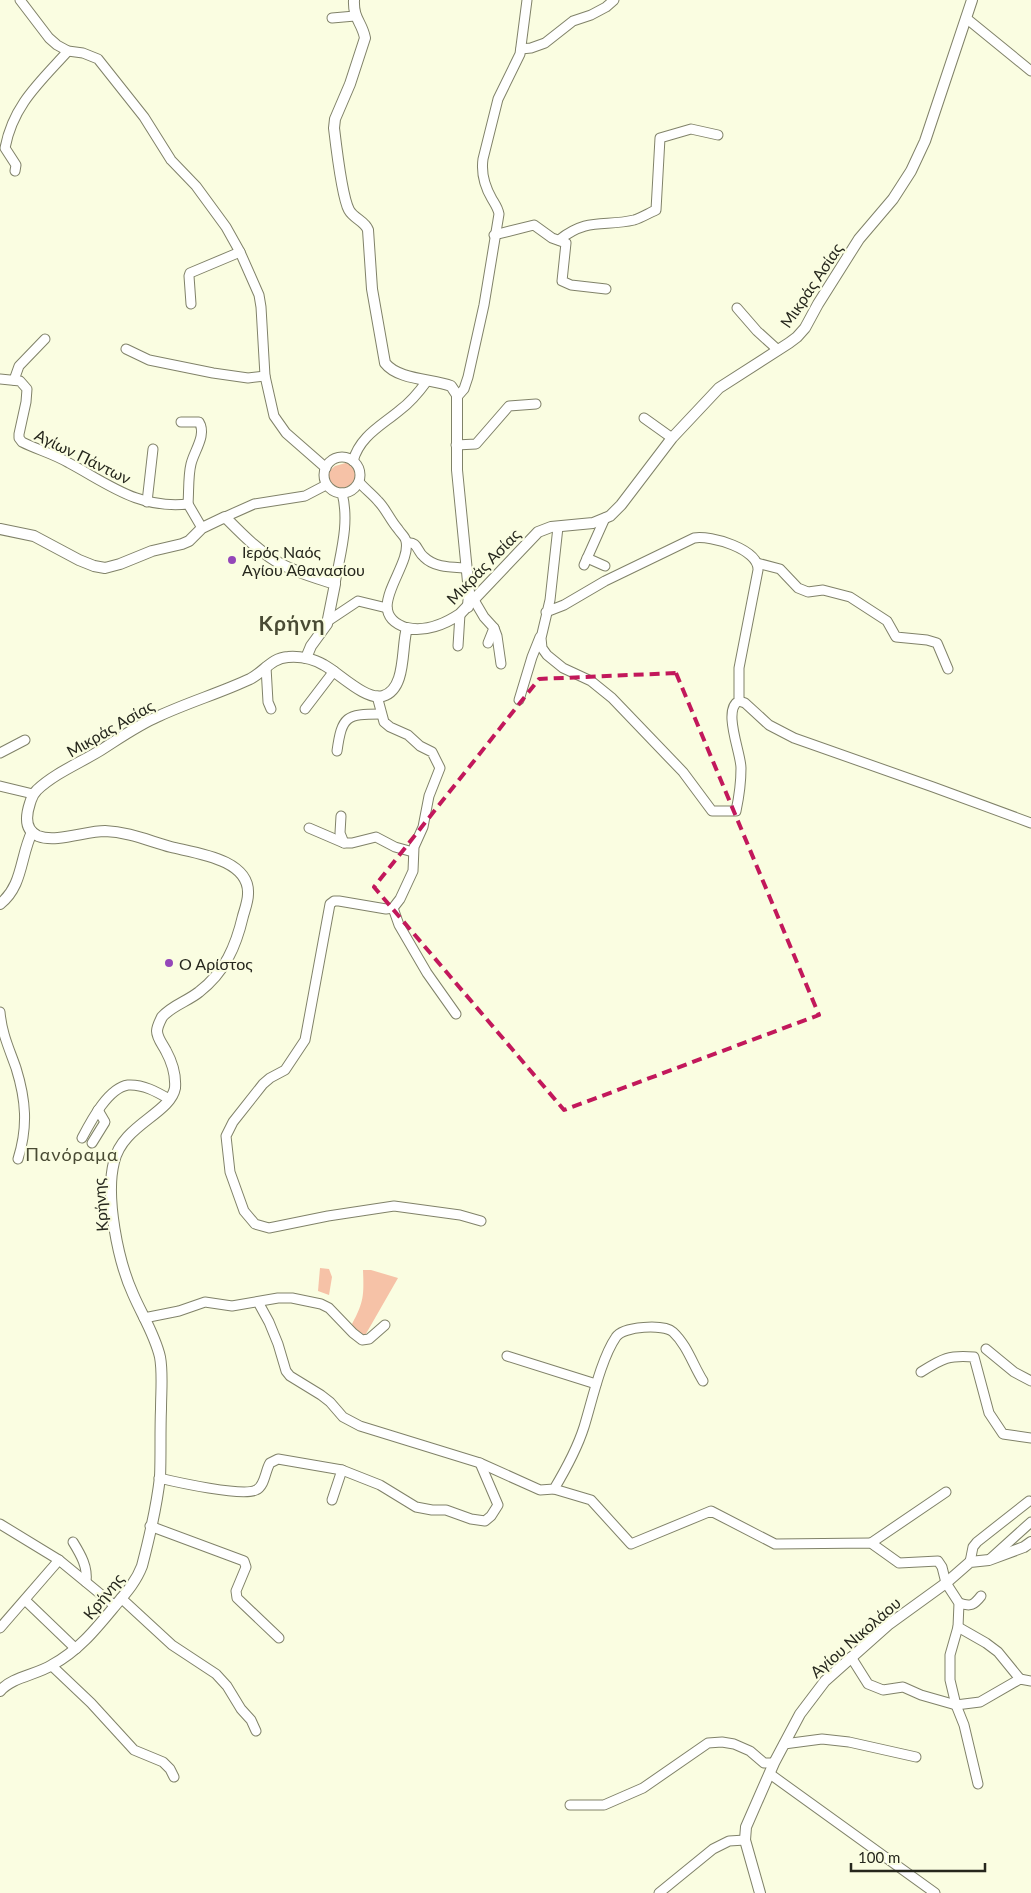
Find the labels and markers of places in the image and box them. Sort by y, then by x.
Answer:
place label: Ιερός Ναός Αγίου Αθανασίου [242,542,365,579]
marker: Ιερός Ναός Αγίου Αθανασίου [226,554,238,566]
place label: Ο Αρίστος [179,954,253,973]
marker: Ο Αρίστος [163,957,175,969]

